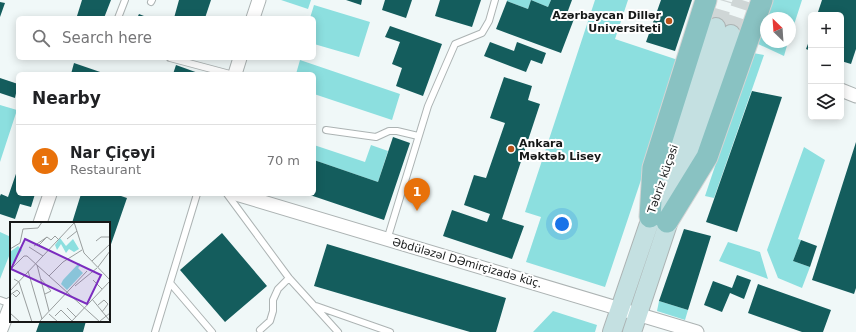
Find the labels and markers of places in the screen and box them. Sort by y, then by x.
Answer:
place label: Azərbaycan Dillər Universiteti [552,9,662,35]
marker: Azərbaycan Dillər Universiteti [664,16,674,26]
place label: Ankara Məktəb Lisey [519,137,601,163]
marker: Ankara Məktəb Lisey [506,144,516,154]
pin: 1 [404,178,430,211]

